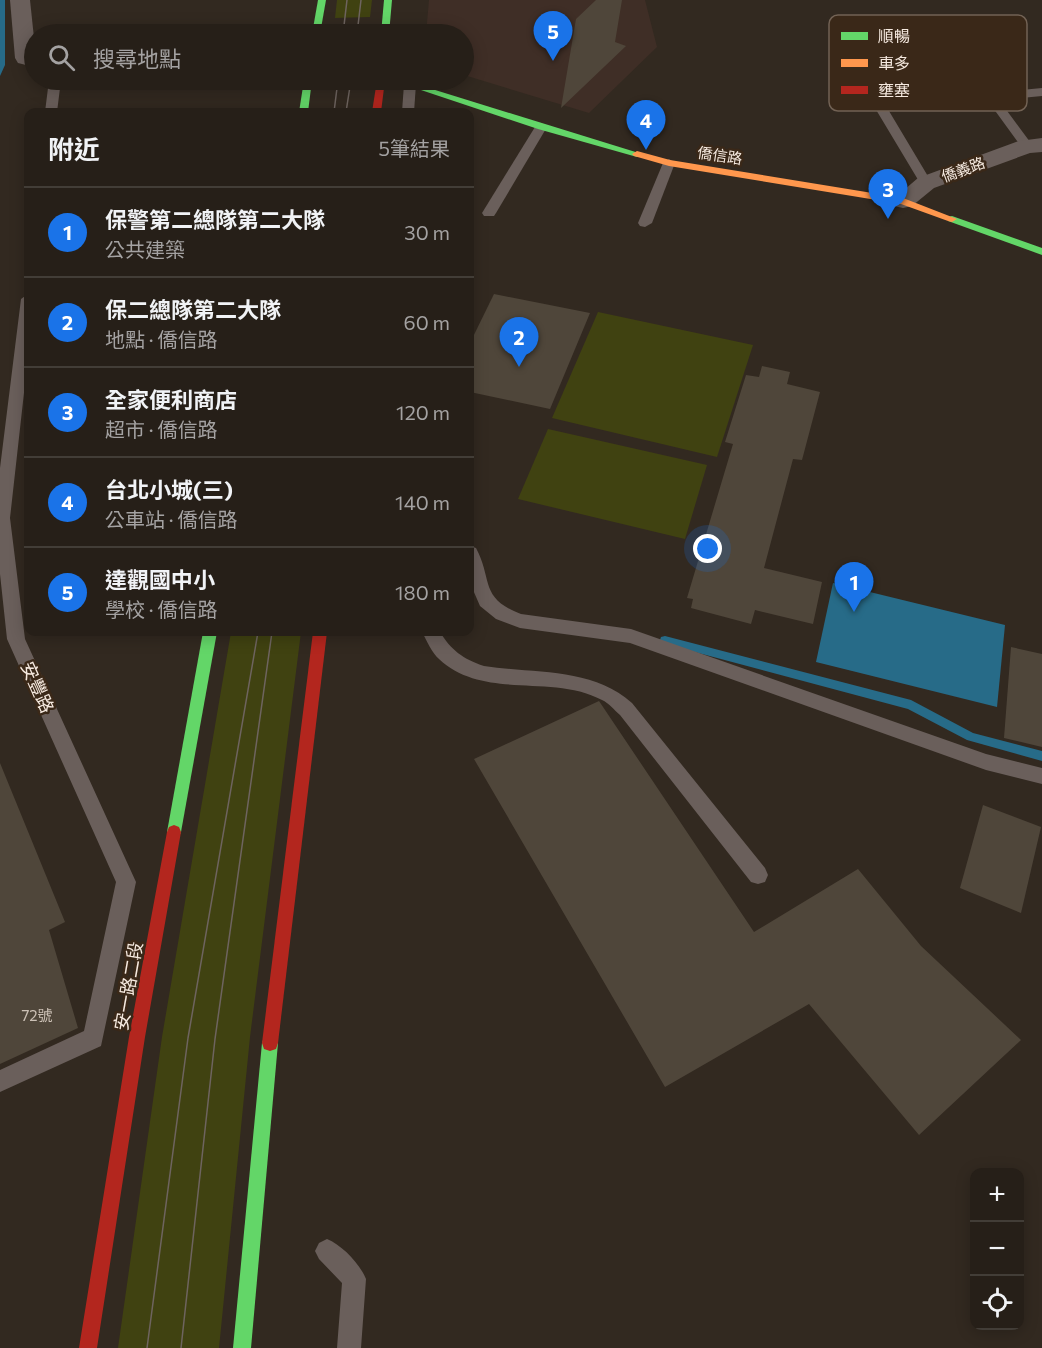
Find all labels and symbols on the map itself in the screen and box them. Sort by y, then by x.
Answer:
pin: 5 [534,11,572,61]
legend [829,15,1027,111]
text: 順暢 [878,26,910,45]
text: 車多 [878,53,910,72]
text: 壅塞 [878,80,910,99]
pin: 4 [626,100,666,150]
street label: 僑信路 [696,143,744,167]
street label: 僑義路 [939,153,987,185]
pin: 3 [868,170,908,219]
pin: 2 [500,318,538,367]
your location [693,534,722,563]
pin: 1 [834,562,874,612]
street label: 安豐路 [17,658,59,716]
street label: 安一路二段 [109,940,147,1032]
house number: 72號 [21,1006,53,1024]

